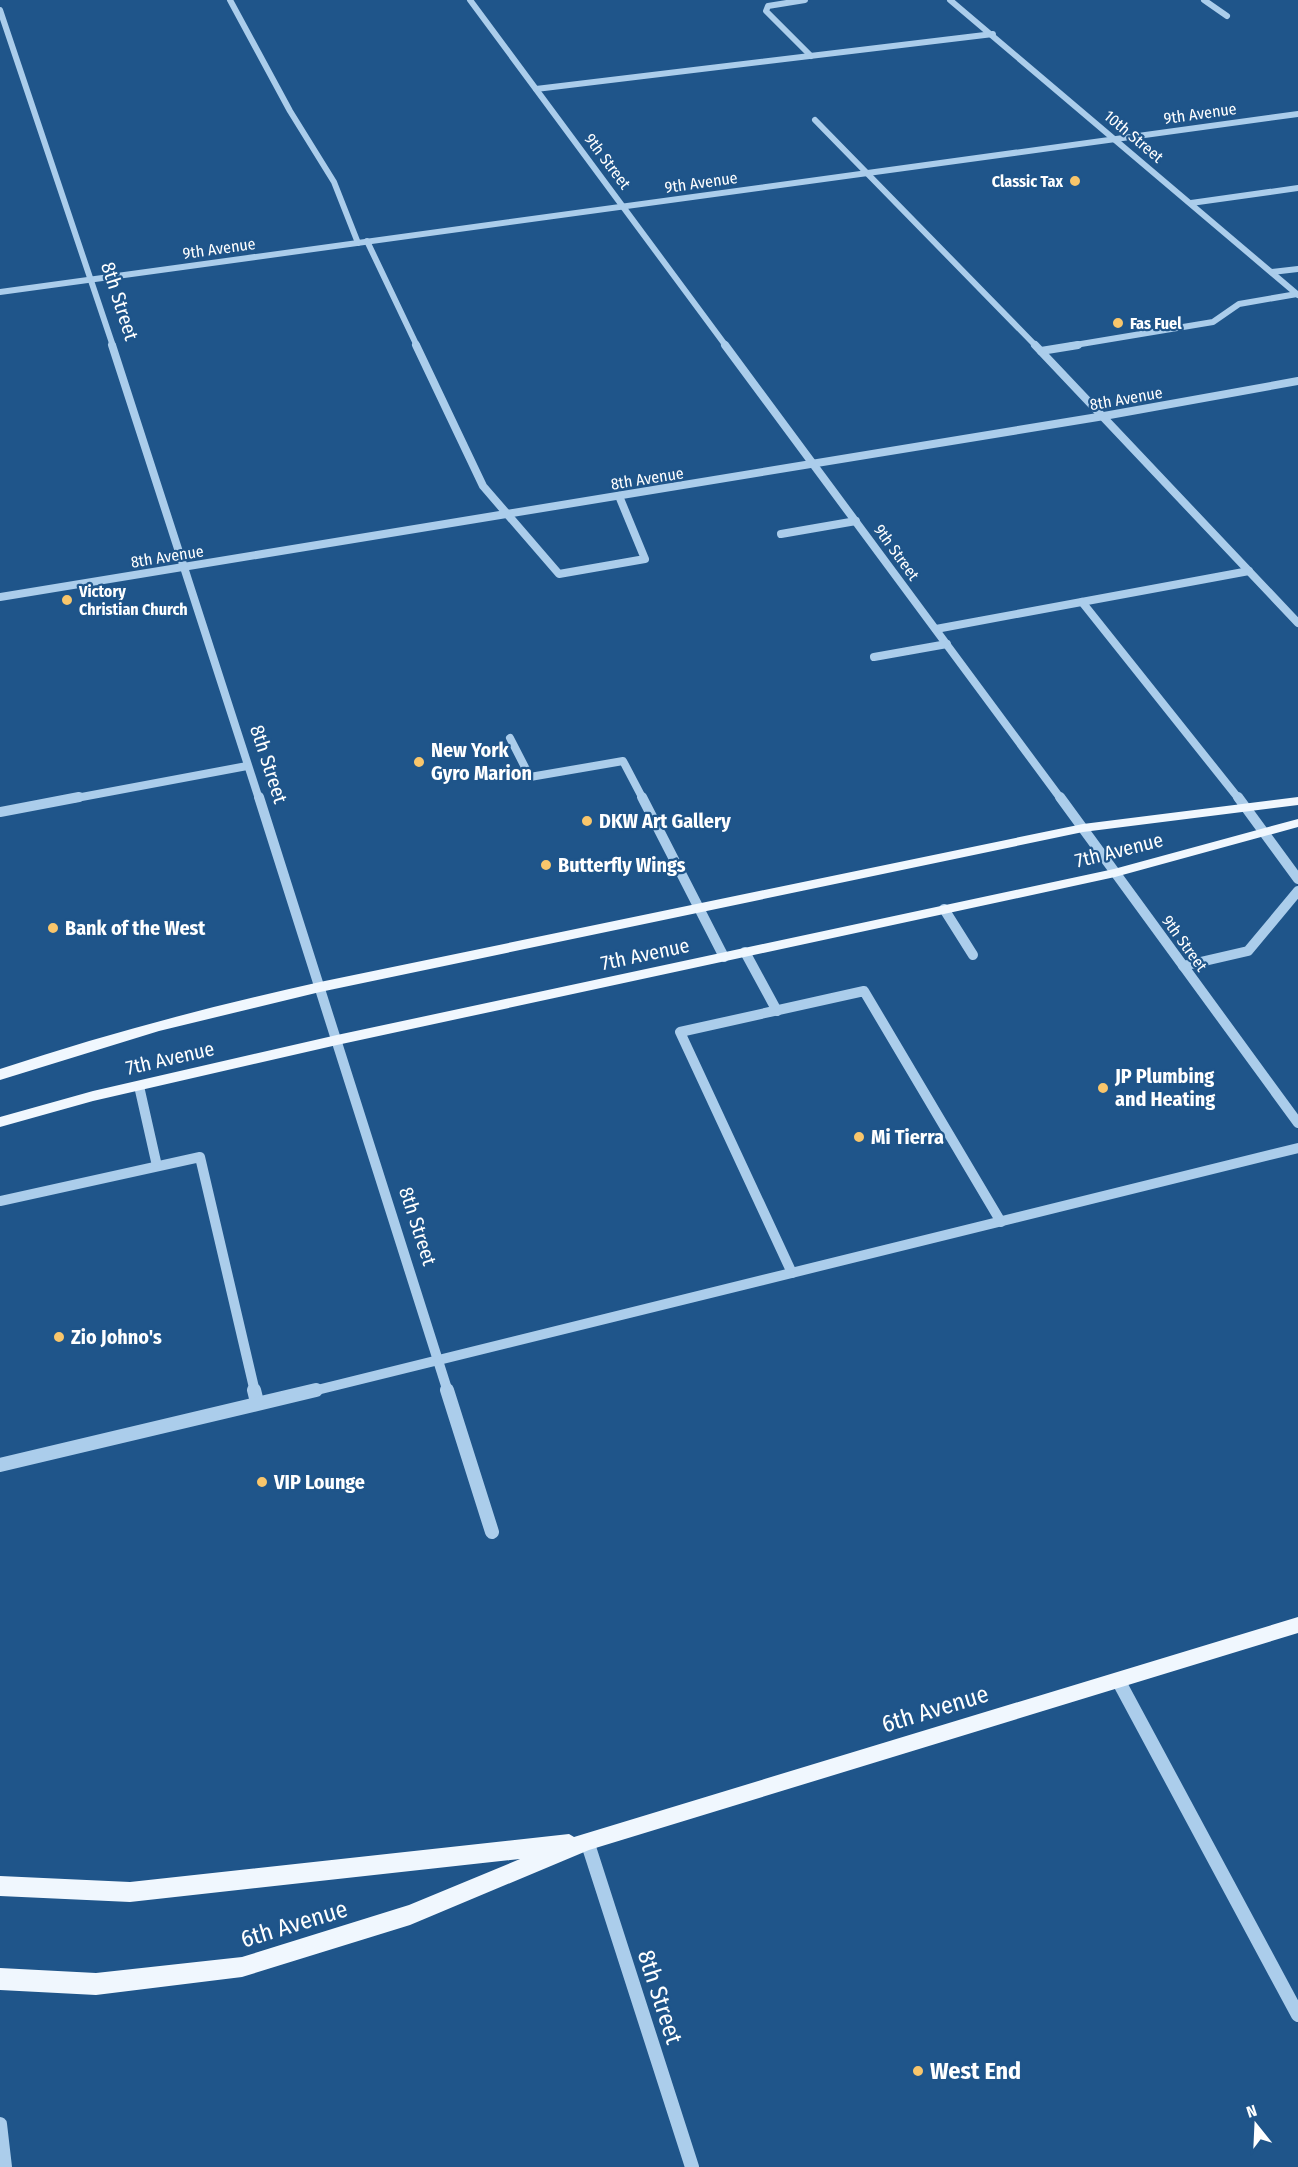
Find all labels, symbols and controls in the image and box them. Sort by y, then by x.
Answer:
street label: 9th Avenue [1162,99,1238,128]
street label: 10th Street [1100,106,1168,167]
street label: 9th Street [581,130,635,193]
street label: 9th Avenue [663,168,739,197]
place label: Classic Tax [992,172,1063,191]
marker: Classic Tax [1068,174,1082,188]
street label: 9th Avenue [181,234,257,263]
street label: 8th Street [96,259,144,344]
place label: Fas Fuel [1130,314,1182,333]
marker: Fas Fuel [1111,316,1125,330]
street label: 8th Avenue [1088,383,1164,414]
street label: 8th Avenue [609,463,685,494]
street label: 9th Street [870,521,924,585]
street label: 8th Avenue [129,541,205,572]
place label: Victory Christian Church [78,582,188,619]
marker: Victory Christian Church [60,593,74,607]
street label: 8th Street [245,722,293,807]
place label: New York Gyro Marion [431,738,532,785]
marker: New York Gyro Marion [412,755,426,769]
place label: DKW Art Gallery [599,809,731,833]
marker: DKW Art Gallery [580,814,594,828]
street label: 7th Avenue [1072,827,1166,873]
place label: Butterfly Wings [558,853,686,877]
marker: Butterfly Wings [539,858,553,872]
street label: 9th Street [1158,912,1212,976]
place label: Bank of the West [65,916,206,940]
marker: Bank of the West [46,921,60,935]
street label: 7th Avenue [598,933,692,975]
street label: 7th Avenue [123,1036,217,1080]
place label: JP Plumbing and Heating [1114,1064,1215,1111]
marker: JP Plumbing and Heating [1096,1081,1110,1095]
place label: Mi Tierra [871,1125,944,1149]
marker: Mi Tierra [852,1130,866,1144]
street label: 8th Street [394,1184,442,1269]
place label: Zio Johno's [71,1325,162,1349]
marker: Zio Johno's [52,1330,66,1344]
place label: VIP Lounge [273,1470,365,1494]
marker: VIP Lounge [255,1475,269,1489]
street label: 6th Avenue [878,1680,992,1738]
street label: 6th Avenue [237,1895,351,1953]
street label: 8th Street [632,1946,688,2048]
place label: West End [930,2057,1021,2085]
marker: West End [911,2064,925,2078]
north arrow [1226,2095,1286,2155]
text: N [1244,2101,1259,2122]

